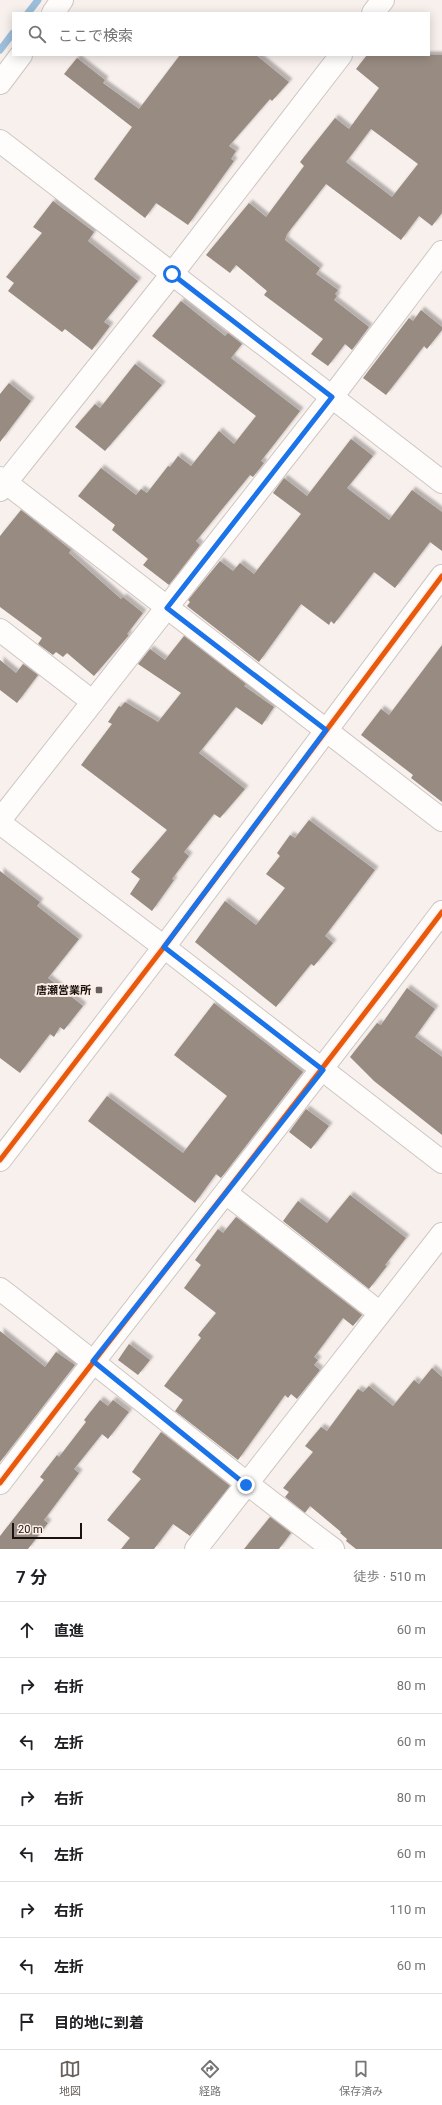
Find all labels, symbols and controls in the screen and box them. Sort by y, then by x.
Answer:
search box [12,12,430,56]
icon: search [26,23,48,45]
text: ここで検索 [58,27,133,45]
route start [163,265,181,283]
place label: 唐瀬営業所 [36,984,91,997]
marker: 唐瀬営業所 [94,985,104,995]
route end [237,1476,255,1494]
scale bar [12,1521,82,1540]
text: 20 m [18,1523,43,1536]
text: 7 分 [16,1567,47,1587]
text: 徒歩 · 510 m [354,1569,426,1584]
icon: ahead [16,1619,38,1641]
text: 直進 [54,1622,84,1640]
text: 60 m [397,1622,426,1637]
icon: right [16,1675,38,1697]
text: 右折 [54,1678,84,1696]
text: 80 m [397,1678,426,1693]
icon: left [16,1731,38,1753]
text: 左折 [54,1734,84,1752]
text: 60 m [397,1734,426,1749]
icon: right [16,1787,38,1809]
text: 右折 [54,1790,84,1808]
text: 80 m [397,1790,426,1805]
icon: left [16,1843,38,1865]
text: 左折 [54,1846,84,1864]
text: 60 m [397,1846,426,1861]
icon: right [16,1899,38,1921]
text: 右折 [54,1902,84,1920]
text: 110 m [389,1902,426,1917]
icon: left [16,1955,38,1977]
text: 左折 [54,1958,84,1976]
text: 60 m [397,1958,426,1973]
icon: arrive [16,2011,38,2033]
text: 目的地に到着 [54,2014,144,2032]
tab: 地図 [59,2058,81,2098]
tab: 経路 [199,2058,221,2098]
tab: 保存済み [339,2058,383,2098]

